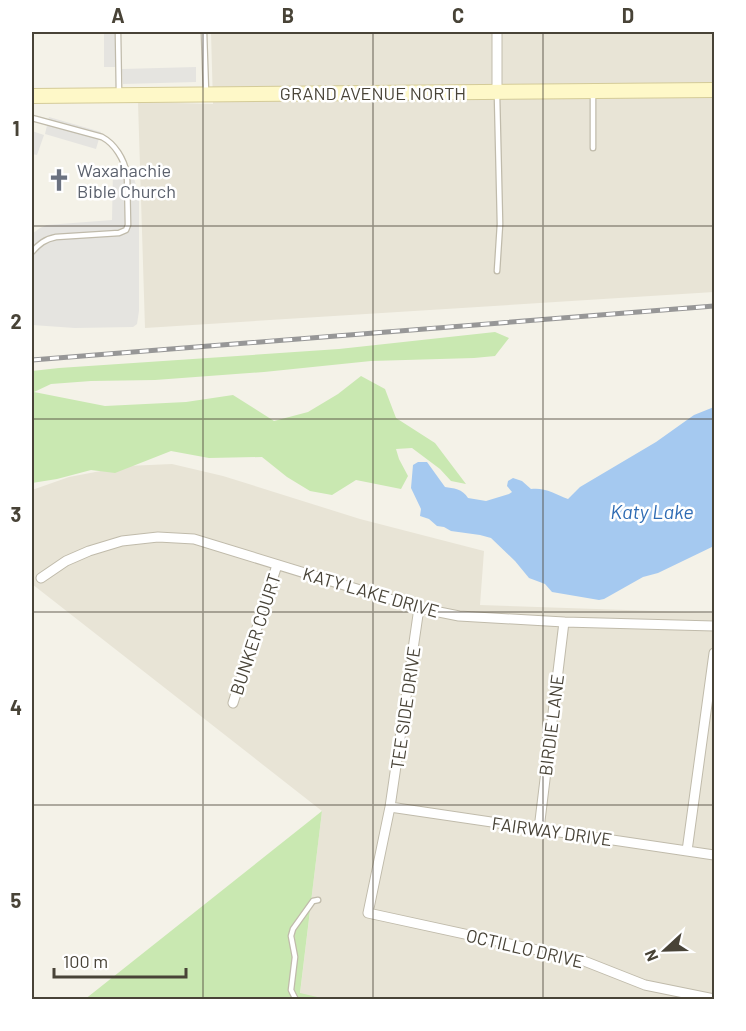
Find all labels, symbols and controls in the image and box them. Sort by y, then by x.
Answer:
text: A [111,3,125,27]
text: B [282,3,294,27]
text: C [452,3,464,27]
text: D [622,3,634,27]
street label: GRAND AVENUE NORTH [280,82,466,104]
text: 1 [12,116,20,140]
place label: Waxahachie Bible Church [77,159,176,202]
church icon: Waxahachie Bible Church [46,167,72,193]
text: 2 [10,309,22,333]
water label: Katy Lake [610,499,694,523]
text: 3 [11,502,21,526]
street label: KATY LAKE DRIVE [300,562,442,622]
street label: BUNKER COURT [225,570,285,698]
street label: TEE SIDE DRIVE [385,645,425,771]
street label: BIRDIE LANE [534,673,568,777]
text: 4 [10,695,22,719]
street label: FAIRWAY DRIVE [490,812,614,850]
text: 5 [11,888,22,912]
north arrow [635,920,695,980]
street label: OCTILLO DRIVE [464,924,586,972]
scale bar [54,941,186,979]
text: N [640,947,661,964]
text: 100 m [63,950,108,972]

